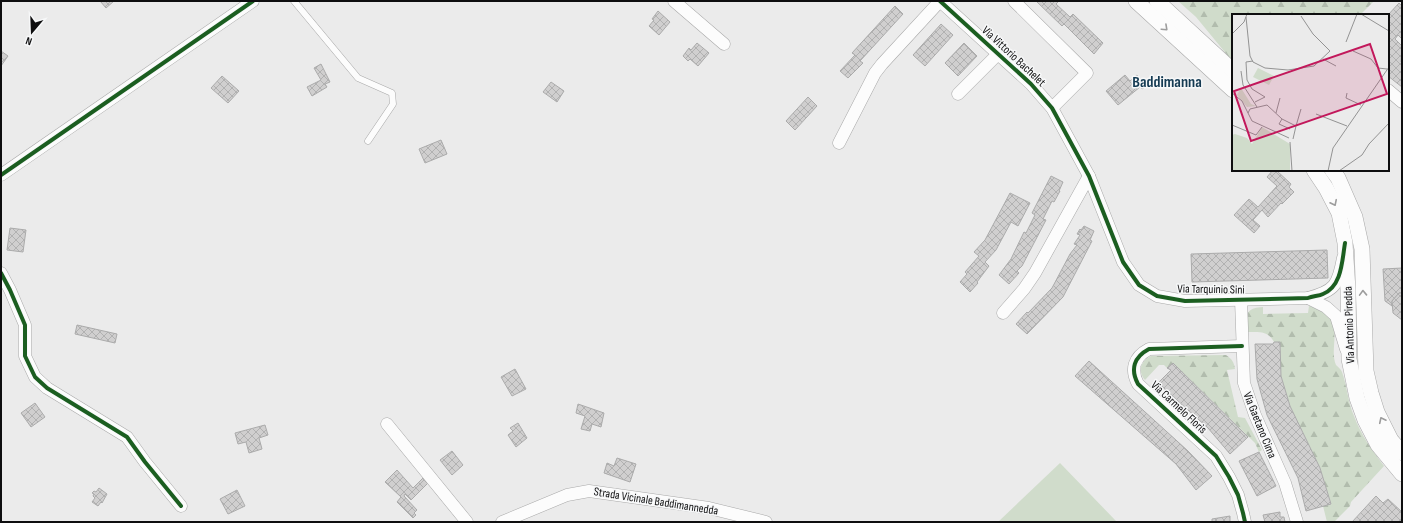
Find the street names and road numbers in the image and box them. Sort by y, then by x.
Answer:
street label: Via Vittorio Bachelet [979,23,1049,90]
street label: Via Tarquinio Sini [1177,281,1245,298]
street label: Via Antonio Piredda [1341,286,1358,364]
street label: Via Carmelo Floris [1147,378,1210,437]
street label: Via Gaetano Cima [1239,390,1280,461]
street label: Strada Vicinale Baddimannedda [593,484,720,519]

